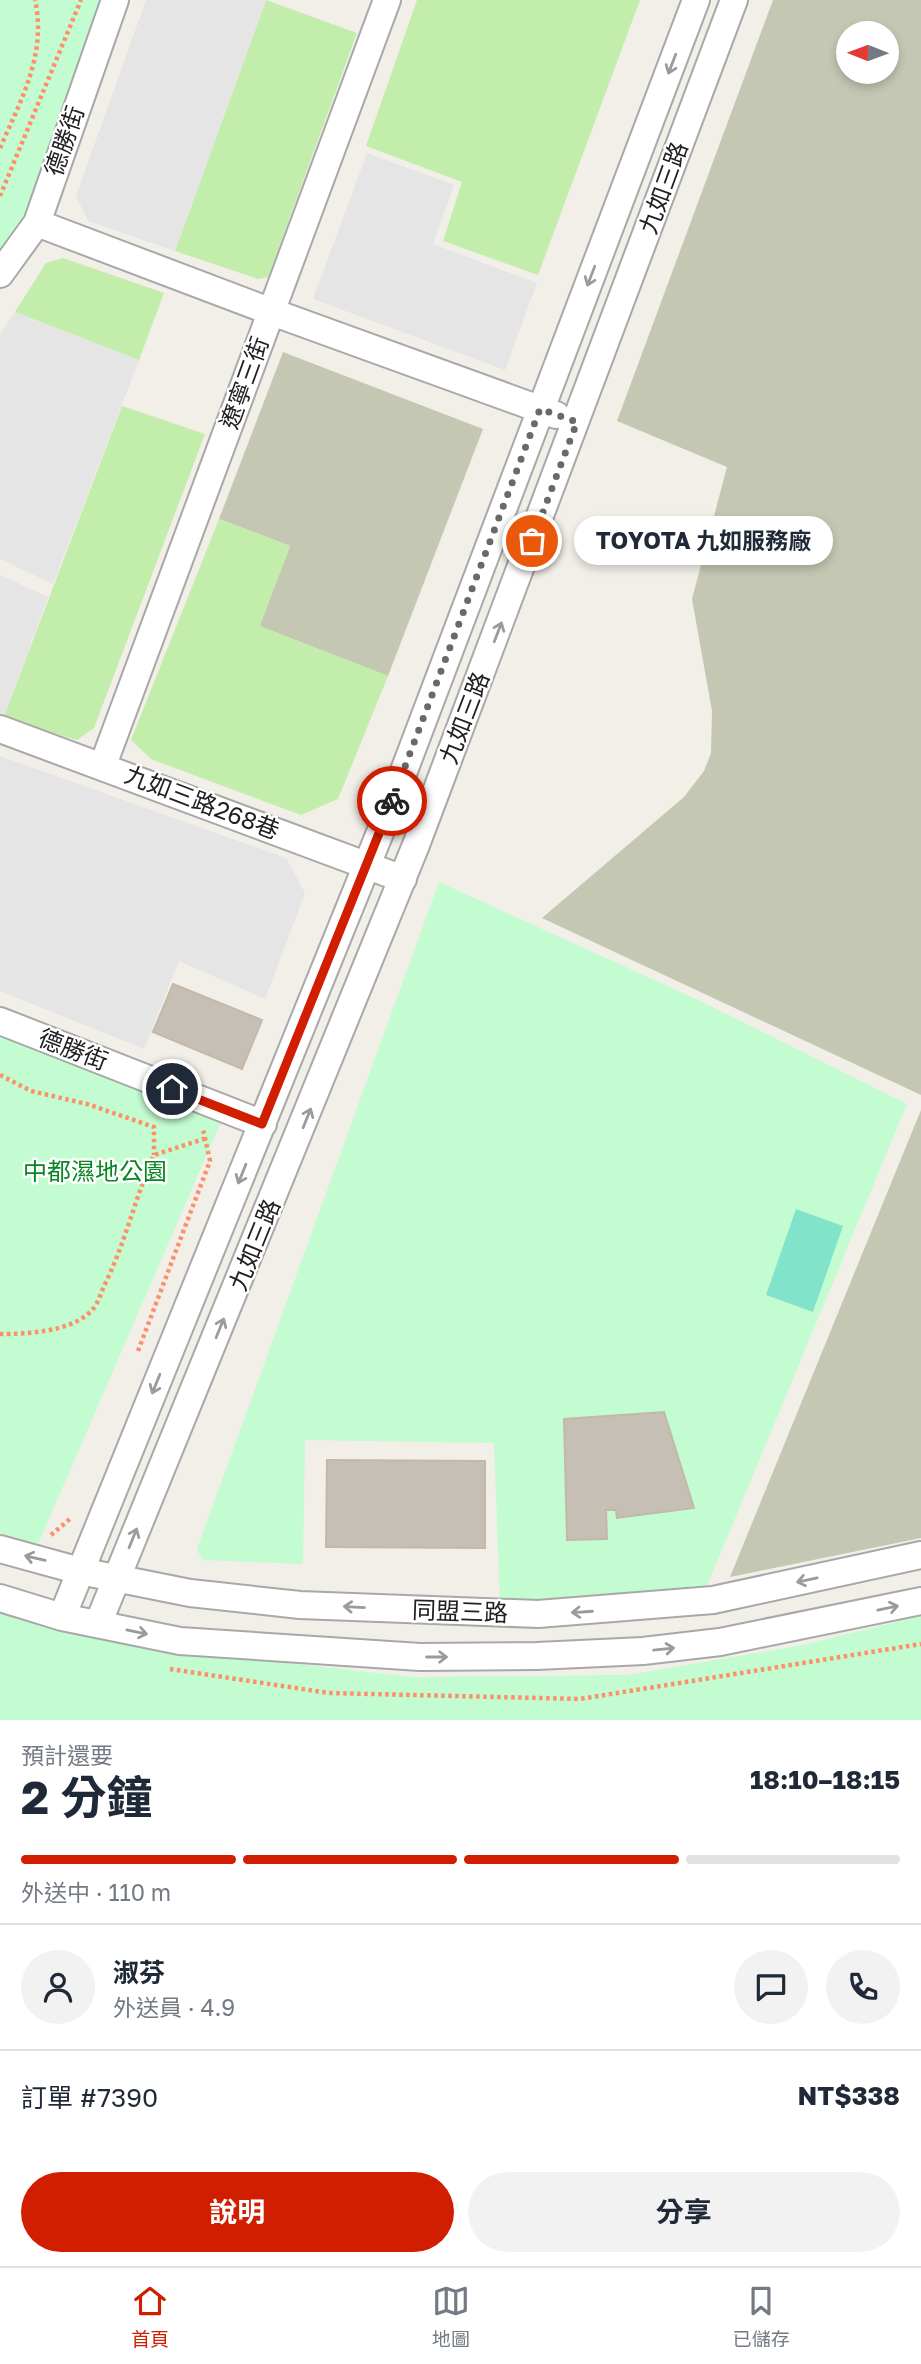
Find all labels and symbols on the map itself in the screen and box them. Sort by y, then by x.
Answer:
north arrow [836,21,900,84]
one-way arrow [664,52,677,74]
street label: 德勝街 [38,102,89,179]
street label: 九如三路 [633,137,693,238]
one-way arrow [583,265,596,287]
street label: 遼寧三街 [214,332,274,433]
pin [502,511,562,571]
callout: TOYOTA 九如服務廠 [574,516,833,566]
one-way arrow [492,622,505,644]
street label: 九如三路 [433,667,494,767]
street label: 九如三路268巷 [121,759,284,844]
courier [357,766,427,836]
street label: 德勝街 [35,1022,112,1075]
pin [142,1059,202,1119]
one-way arrow [301,1107,314,1129]
park label: 中都濕地公園 [23,1156,167,1185]
one-way arrow [235,1162,248,1184]
street label: 九如三路 [222,1195,285,1294]
one-way arrow [215,1318,228,1339]
one-way arrow [149,1373,162,1394]
one-way arrow [128,1528,141,1550]
one-way arrow [24,1551,46,1564]
one-way arrow [796,1574,819,1588]
street label: 同盟三路 [412,1594,509,1627]
one-way arrow [876,1600,899,1614]
one-way arrow [343,1601,366,1614]
one-way arrow [570,1605,593,1618]
one-way arrow [126,1627,148,1640]
one-way arrow [652,1642,675,1655]
one-way arrow [425,1650,448,1664]

